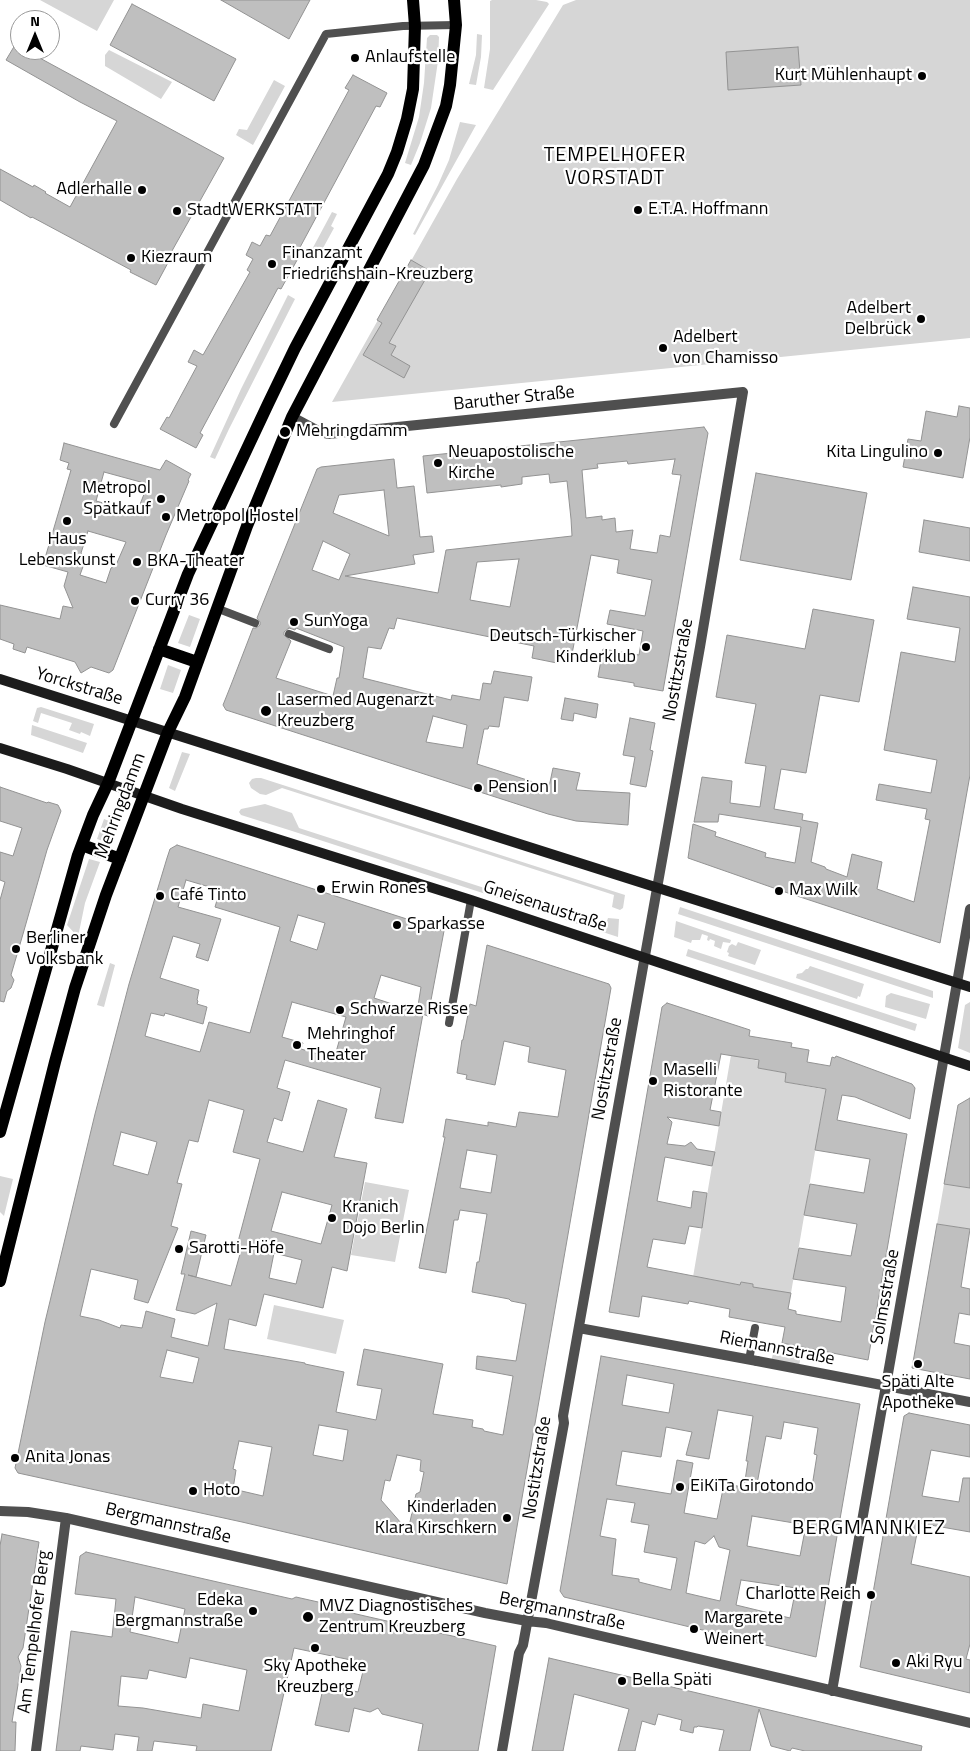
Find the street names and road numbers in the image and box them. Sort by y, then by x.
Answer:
street label: Baruther Straße [452,382,576,416]
street label: Nostitzstraße [659,617,699,723]
street label: Yorckstraße [33,664,125,710]
street label: Mehringdamm [91,750,151,862]
street label: Gneisenaustraße [480,877,610,937]
street label: Nostitzstraße [588,1016,628,1122]
street label: Solmsstraße [867,1248,905,1346]
street label: Riemannstraße [718,1327,836,1371]
street label: Nostitzstraße [519,1415,557,1521]
street label: Bergmannstraße [103,1499,233,1549]
street label: Am Tempelhofer Berg [14,1549,56,1715]
street label: Bergmannstraße [497,1588,627,1636]

